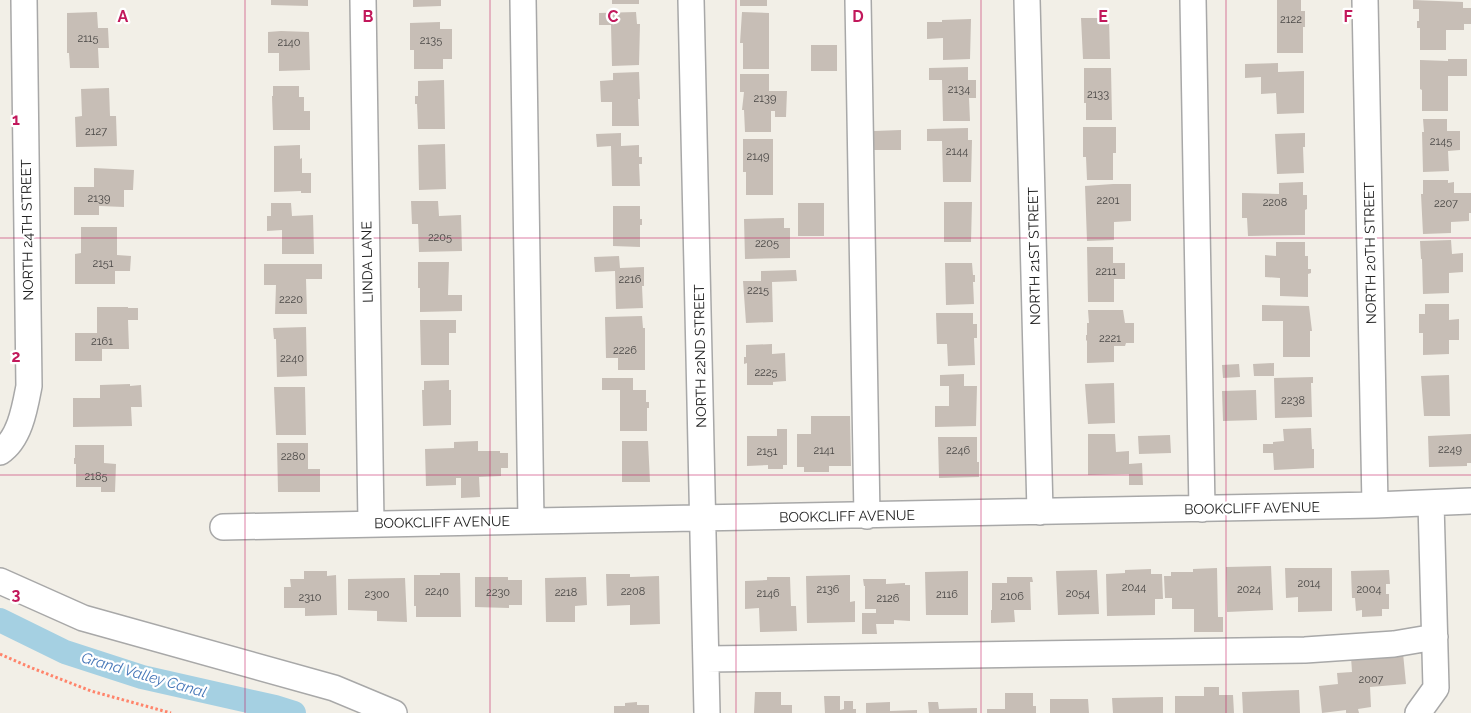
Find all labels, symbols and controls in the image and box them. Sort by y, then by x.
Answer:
text: A [118,7,129,26]
text: B [363,7,374,26]
text: C [608,7,619,26]
text: D [852,7,864,26]
text: E [1098,7,1108,26]
text: F [1343,7,1353,26]
house number: 2122 [1280,13,1302,26]
house number: 2115 [77,32,99,45]
house number: 2135 [420,34,442,47]
house number: 2140 [277,36,301,49]
house number: 2134 [948,83,970,96]
house number: 2133 [1087,88,1109,101]
house number: 2139 [754,92,776,105]
text: 1 [12,110,20,129]
house number: 2127 [85,125,107,138]
house number: 2145 [1430,135,1452,148]
house number: 2144 [946,145,968,158]
house number: 2149 [747,150,769,163]
street label: NORTH 24TH STREET [18,159,36,301]
street label: NORTH 20TH STREET [1361,181,1379,324]
street label: NORTH 21ST STREET [1025,186,1043,325]
house number: 2139 [88,192,110,205]
house number: 2201 [1097,194,1120,207]
house number: 2208 [1263,196,1287,209]
house number: 2207 [1434,197,1458,210]
street label: LINDA LANE [358,221,376,303]
house number: 2205 [428,231,452,244]
house number: 2205 [755,237,779,250]
house number: 2151 [92,257,114,270]
house number: 2211 [1096,265,1117,278]
house number: 2216 [619,273,642,286]
street label: NORTH 22ND STREET [691,284,709,428]
house number: 2215 [747,284,769,297]
house number: 2220 [279,293,303,306]
house number: 2221 [1099,332,1121,345]
house number: 2161 [91,335,113,348]
house number: 2226 [613,344,637,357]
text: 2 [11,347,21,366]
house number: 2240 [280,352,304,365]
house number: 2225 [754,366,778,379]
house number: 2238 [1281,394,1305,407]
house number: 2249 [1438,443,1462,456]
house number: 2141 [813,444,835,457]
house number: 2246 [946,444,970,457]
house number: 2151 [756,445,778,458]
house number: 2280 [281,450,306,463]
house number: 2185 [85,470,107,483]
street label: BOOKCLIFF AVENUE [1184,499,1320,517]
street label: BOOKCLIFF AVENUE [779,507,915,525]
street label: BOOKCLIFF AVENUE [374,513,510,531]
house number: 2014 [1297,577,1321,590]
house number: 2044 [1122,581,1146,594]
house number: 2136 [817,583,840,596]
house number: 2024 [1237,583,1261,596]
house number: 2004 [1356,583,1382,596]
text: 3 [12,585,21,604]
house number: 2240 [425,585,449,598]
house number: 2208 [621,585,645,598]
house number: 2230 [486,586,510,599]
house number: 2218 [555,586,577,599]
house number: 2146 [756,587,780,600]
house number: 2054 [1066,587,1090,600]
house number: 2300 [364,588,390,601]
house number: 2116 [936,588,958,601]
house number: 2106 [1000,590,1024,603]
house number: 2310 [298,591,322,604]
house number: 2126 [877,592,900,605]
water label: Grand Valley Canal [79,649,209,701]
house number: 2007 [1359,673,1384,686]

